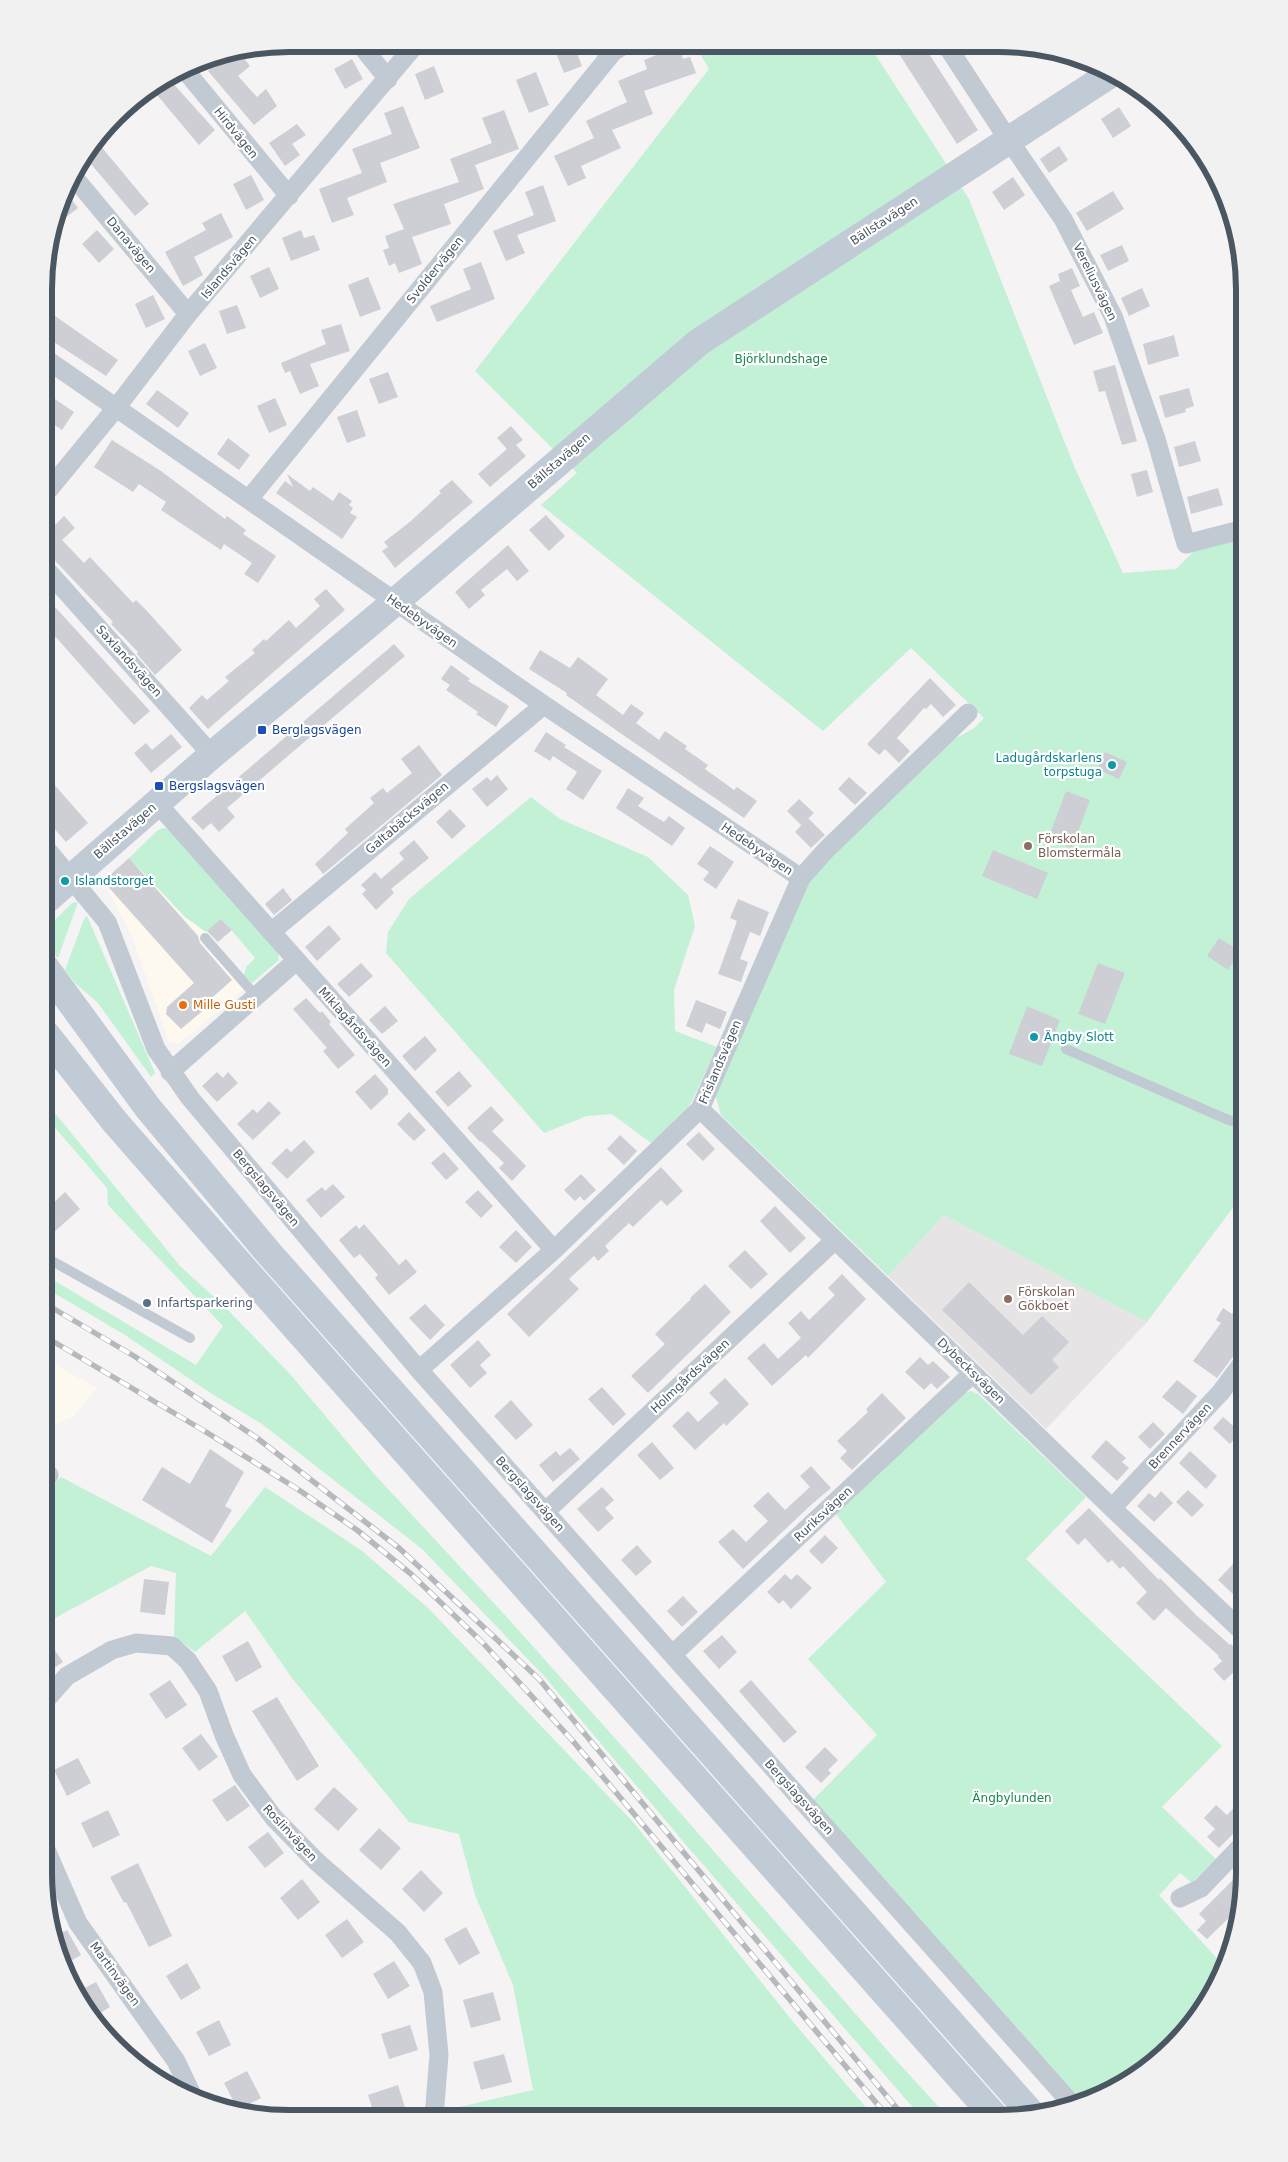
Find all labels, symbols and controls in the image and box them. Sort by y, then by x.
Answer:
street label: Hirdvägen [211,105,261,161]
street label: Bällstavägen [848,194,920,248]
street label: Danavägen [104,214,158,276]
street label: Islandsvägen [198,232,260,302]
street label: Svoldervägen [404,234,466,306]
street label: Vereliusvägen [1070,241,1120,323]
park label: Björklundshage [734,352,828,366]
street label: Bällstavägen [525,430,593,492]
street label: Hedebyvägen [384,591,460,651]
street label: Saxlandsvägen [93,622,165,700]
place label: Berglagsvägen [272,723,362,737]
marker: Berglagsvägen [256,724,268,736]
place label: Ladugårdskarlens torpstuga [996,751,1102,779]
marker: Ladugårdskarlens torpstuga [1106,759,1118,771]
place label: Bergslagsvägen [169,779,265,793]
street label: Galtabäcksvägen [363,779,451,857]
marker: Bergslagsvägen [153,780,165,792]
street label: Bällstavägen [91,800,159,862]
street label: Hedebyvägen [719,820,795,878]
place label: Förskolan Blomstermåla [1038,832,1121,860]
marker: Förskolan Blomstermåla [1022,840,1034,852]
place label: Islandstorget [75,874,154,888]
marker: Islandstorget [59,875,71,887]
street label: Miklagårdsvägen [316,984,394,1070]
place label: Mille Gusti [193,998,256,1012]
marker: Mille Gusti [177,999,189,1011]
street label: Frislandsvägen [696,1018,744,1106]
place label: Ängby Slott [1044,1029,1114,1044]
marker: Ängby Slott [1028,1031,1040,1043]
street label: Bergslagsvägen [230,1147,302,1229]
place label: Förskolan Gökboet [1018,1285,1075,1313]
marker: Förskolan Gökboet [1002,1293,1014,1305]
place label: Infartsparkering [157,1296,253,1310]
marker: Infartsparkering [141,1297,153,1309]
street label: Dybecksvägen [934,1335,1008,1407]
street label: Holmgårdsvägen [648,1336,732,1416]
street label: Brennervägen [1146,1400,1214,1472]
street label: Bergslagsvägen [493,1454,567,1534]
street label: Ruriksvägen [791,1484,855,1544]
street label: Bergslagsvägen [762,1757,836,1837]
park label: Ängbylunden [972,1790,1052,1805]
street label: Roslinvägen [260,1802,320,1864]
street label: Martinvägen [87,1939,143,2009]

